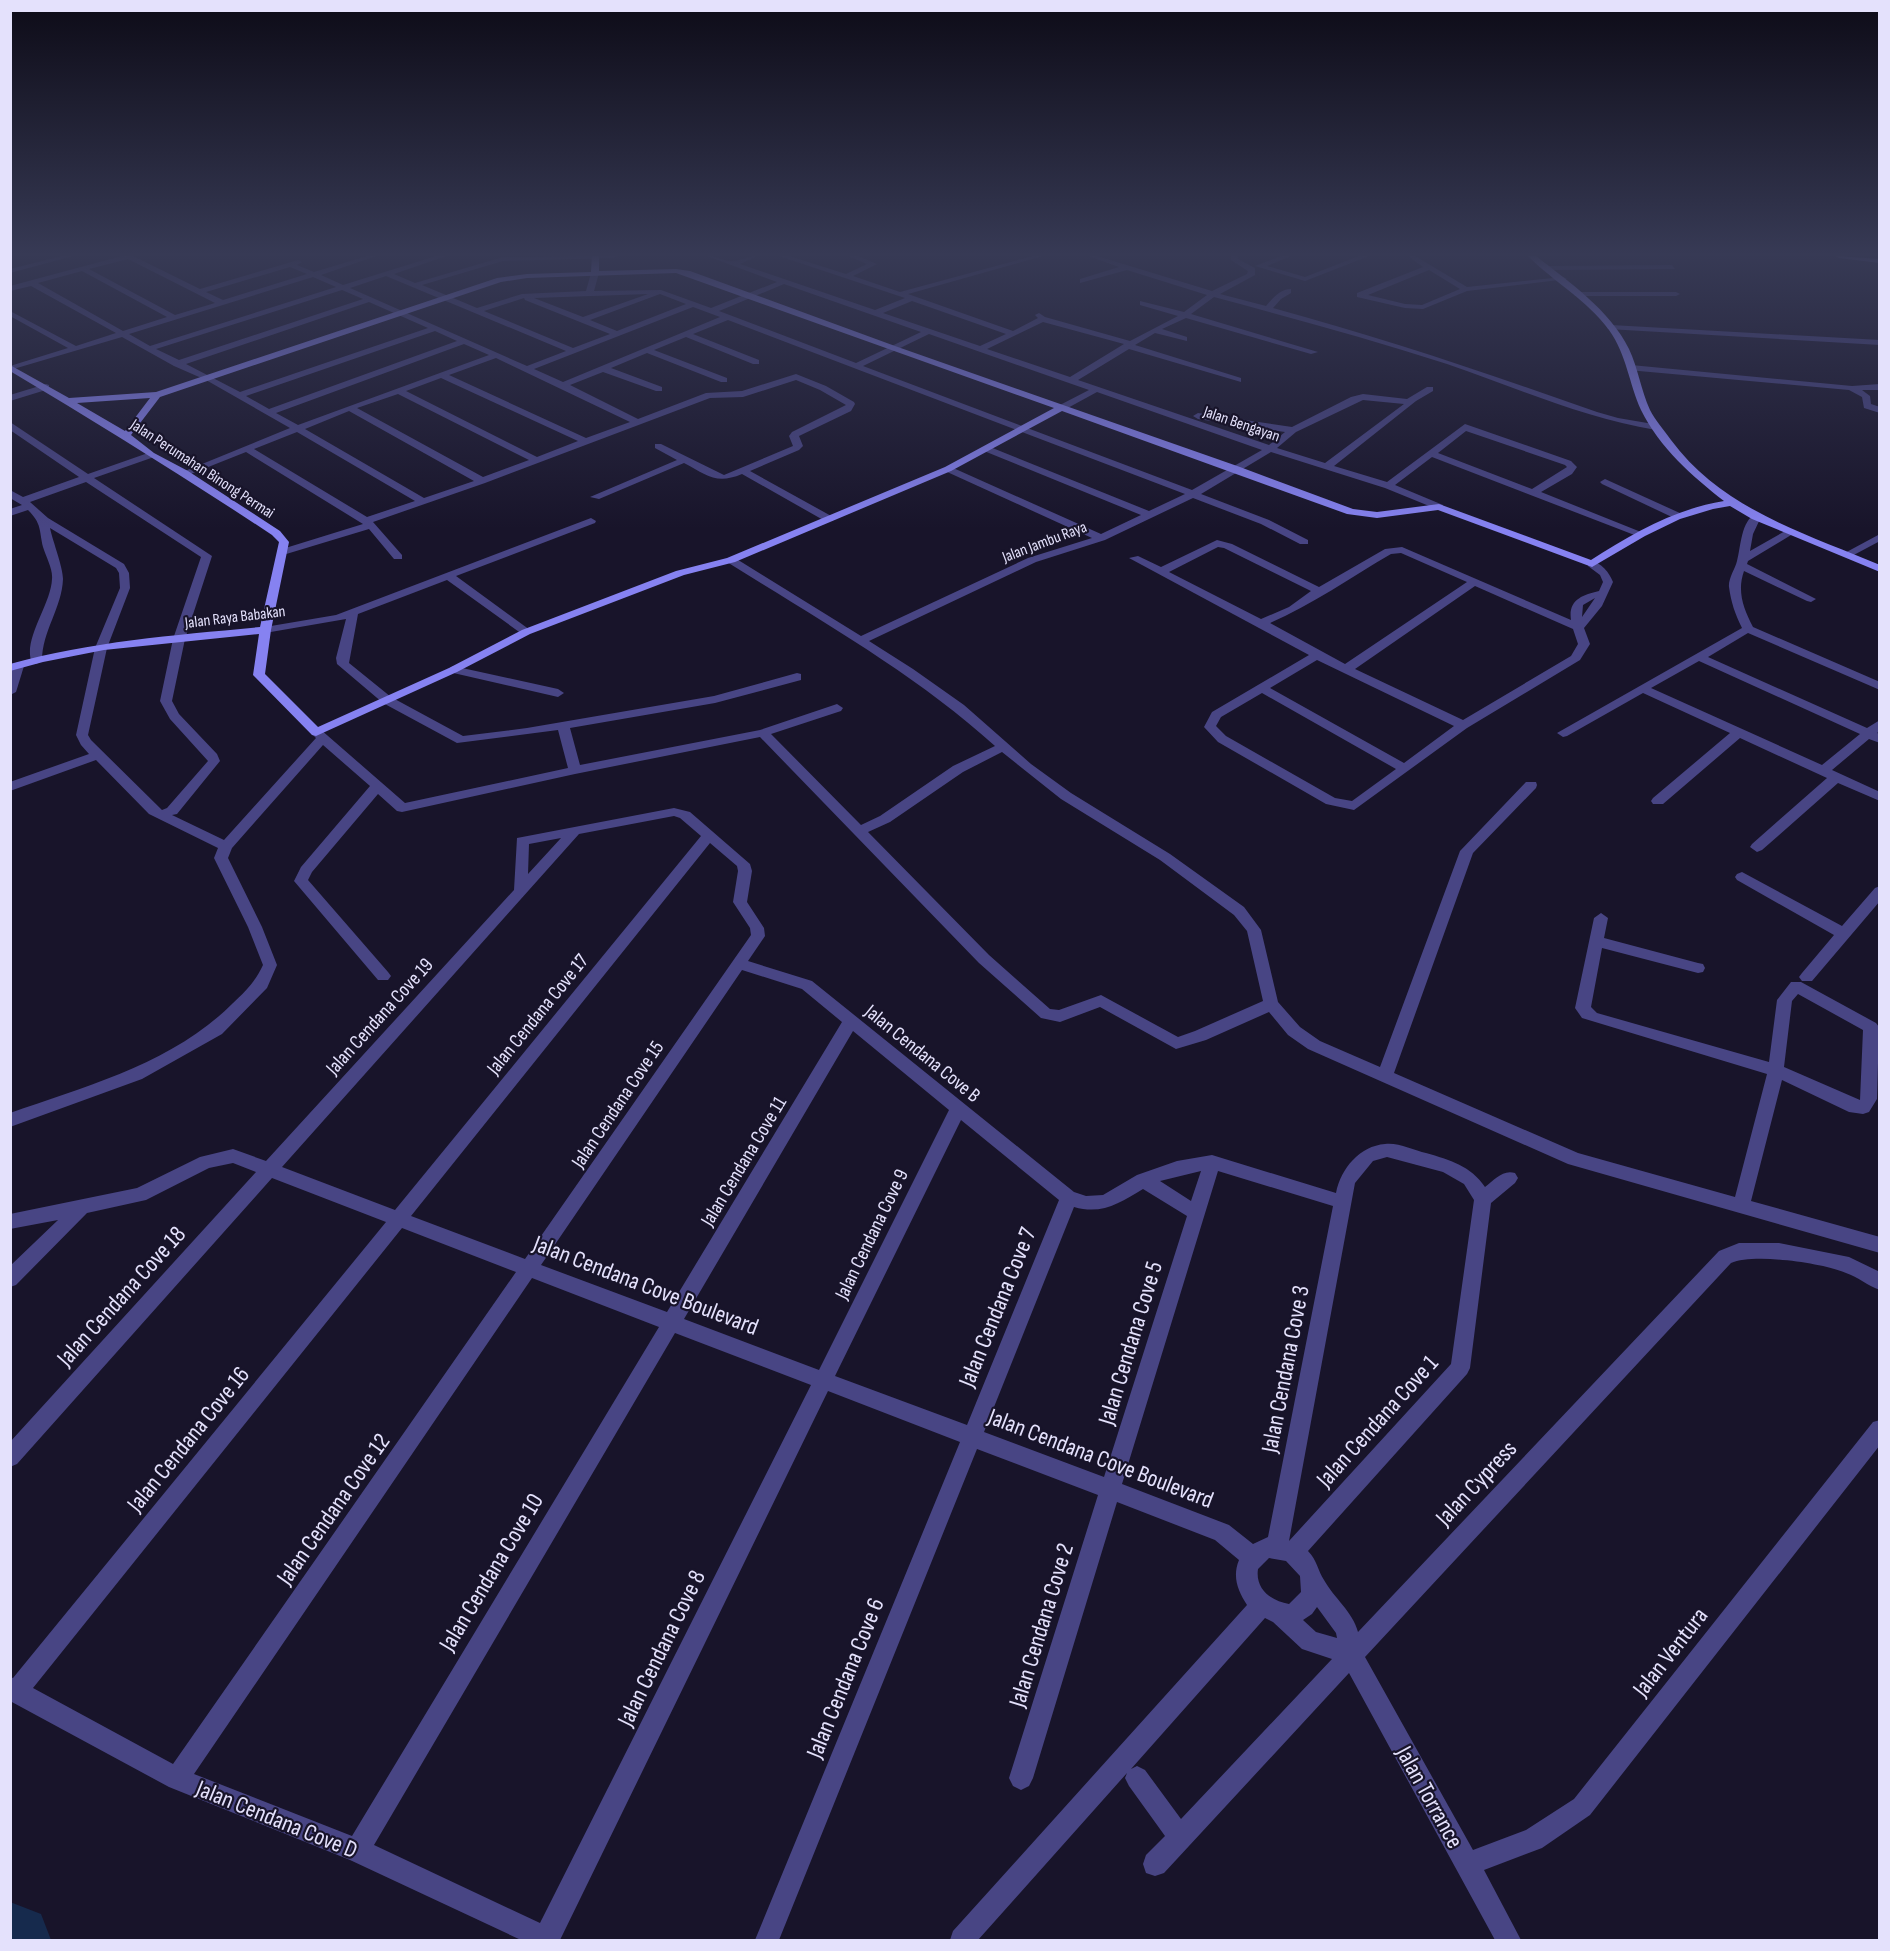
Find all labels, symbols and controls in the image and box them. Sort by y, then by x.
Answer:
street label: Jalan Bengayan [1200,402,1282,446]
street label: Jalan Perumahan Binong Permai [126,415,278,523]
street label: Jalan Jambu Raya [999,518,1089,568]
street label: Jalan Raya Babakan [183,602,287,633]
street label: Jalan Cendana Cove 17 [481,950,594,1080]
street label: Jalan Cendana Cove 19 [320,953,438,1081]
street label: Jalan Cendana Cove B [859,999,985,1108]
street label: Jalan Cendana Cove 15 [566,1036,669,1173]
street label: Jalan Cendana Cove 11 [695,1092,792,1232]
street label: Jalan Cendana Cove 9 [830,1165,914,1304]
street label: Jalan Cendana Cove 18 [50,1220,192,1373]
street label: Jalan Cendana Cove 7 [952,1223,1043,1392]
street label: Jalan Cendana Cove Boulevard [528,1229,763,1342]
street label: Jalan Cendana Cove 5 [1092,1258,1169,1429]
street label: Jalan Cendana Cove 3 [1255,1283,1316,1456]
street label: Jalan Cendana Cove 1 [1310,1349,1445,1494]
street label: Jalan Cendana Cove 16 [120,1361,256,1519]
street label: Jalan Cendana Cove Boulevard [983,1402,1218,1515]
street label: Jalan Cendana Cove 12 [270,1428,396,1591]
street label: Jalan Cypress [1429,1435,1523,1533]
street label: Jalan Cendana Cove 10 [432,1488,550,1657]
street label: Jalan Cendana Cove 2 [1003,1540,1080,1711]
street label: Jalan Cendana Cove 8 [611,1565,712,1732]
street label: Jalan Cendana Cove 6 [800,1594,891,1763]
street label: Jalan Ventura [1626,1602,1714,1703]
street label: Jalan Torrance [1389,1740,1469,1853]
street label: Jalan Cendana Cove D [191,1774,362,1865]

